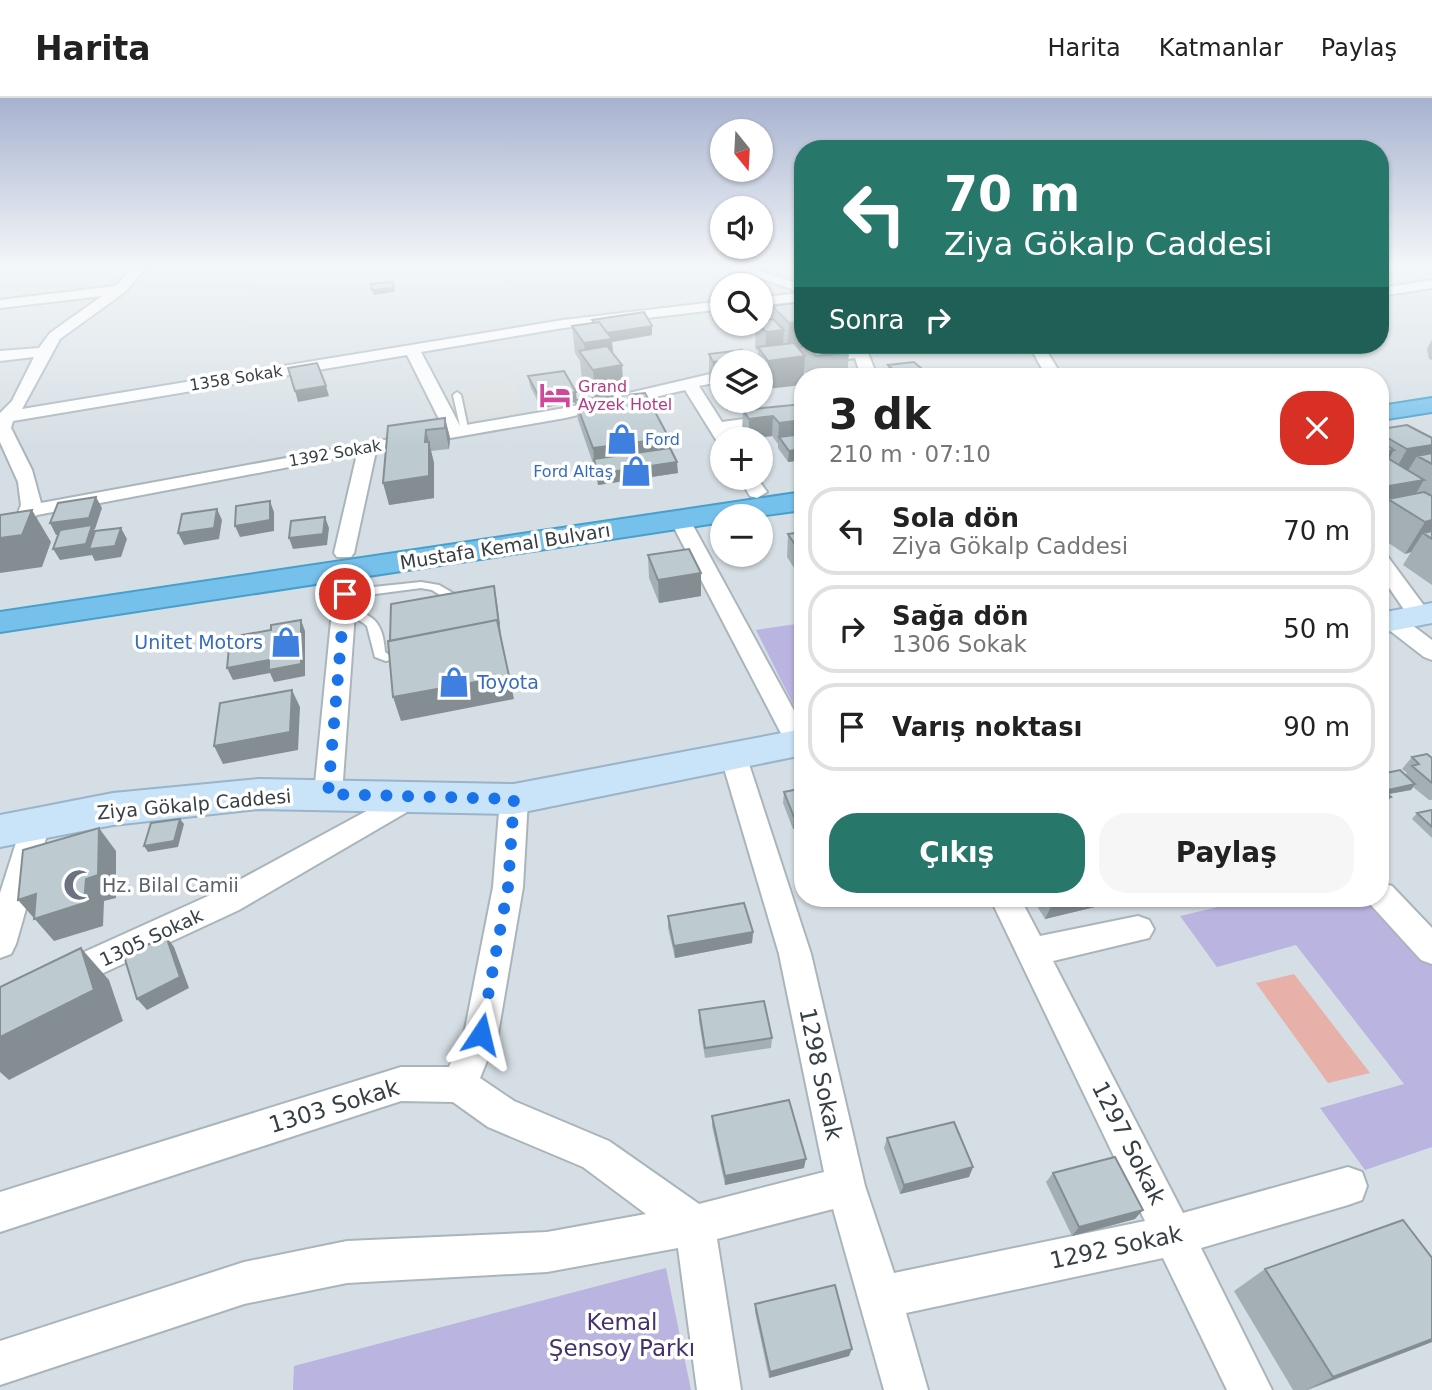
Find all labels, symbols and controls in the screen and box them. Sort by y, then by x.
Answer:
text: Harita [35,29,151,68]
text: Harita [1047,34,1121,62]
text: Katmanlar [1159,34,1283,62]
text: Paylaş [1321,34,1397,62]
north arrow [710,119,774,182]
map controls [710,119,773,567]
text: 70 m [944,166,1080,223]
icon: left [829,168,920,259]
button: sound [710,196,773,259]
text: Ziya Gökalp Caddesi [944,225,1273,263]
button: search [710,273,773,336]
icon: right [919,301,957,339]
text: Sonra [829,305,905,335]
button: layers [710,350,773,413]
street label: 1358 Sokak [188,361,285,395]
place label: Grand Ayzek Hotel [578,377,672,414]
hotel icon: Grand Ayzek Hotel [538,378,572,412]
text: 3 dk [829,390,931,439]
button: close [1280,391,1354,465]
shop icon: Ford [605,422,639,456]
button: + [710,427,773,490]
place label: Ford [645,430,680,449]
street label: 1392 Sokak [287,435,384,471]
text: 210 m · 07:10 [829,441,991,467]
shop icon: Ford Altaş [619,454,653,488]
place label: Ford Altaş [533,462,613,481]
text: Sola dön [892,503,1019,533]
button: − [710,504,773,567]
icon: left [833,512,871,550]
text: 70 m [1283,516,1350,546]
street label: Mustafa Kemal Bulvarı [398,518,612,574]
text: Ziya Gökalp Caddesi [892,533,1128,559]
pin [315,564,375,624]
icon: arrive [326,575,364,613]
text: Sağa dön [892,601,1028,631]
icon: right [833,610,871,648]
text: 50 m [1283,614,1350,644]
shop icon: Unitet Motors [269,625,303,659]
place label: Unitet Motors [134,631,263,653]
text: 1306 Sokak [892,631,1027,657]
shop icon: Toyota [437,665,471,699]
place label: Toyota [476,671,539,693]
icon: arrive [833,708,871,746]
text: Varış noktası [892,712,1083,742]
text: 90 m [1283,712,1350,742]
street label: Ziya Gökalp Caddesi [96,785,292,823]
button: Çıkış [829,813,1085,893]
button: Paylaş [1099,813,1354,893]
mosque icon: Hz. Bilal Camii [62,868,96,902]
place label: Hz. Bilal Camii [102,874,239,896]
street label: 1305 Sokak [96,903,206,971]
position arrow [444,997,518,1071]
street label: 1298 Sokak [794,1005,848,1143]
street label: 1303 Sokak [266,1074,403,1138]
street label: 1297 Sokak [1087,1077,1171,1210]
street label: 1292 Sokak [1047,1220,1185,1274]
park label: Kemal Şensoy Parkı [549,1309,695,1361]

